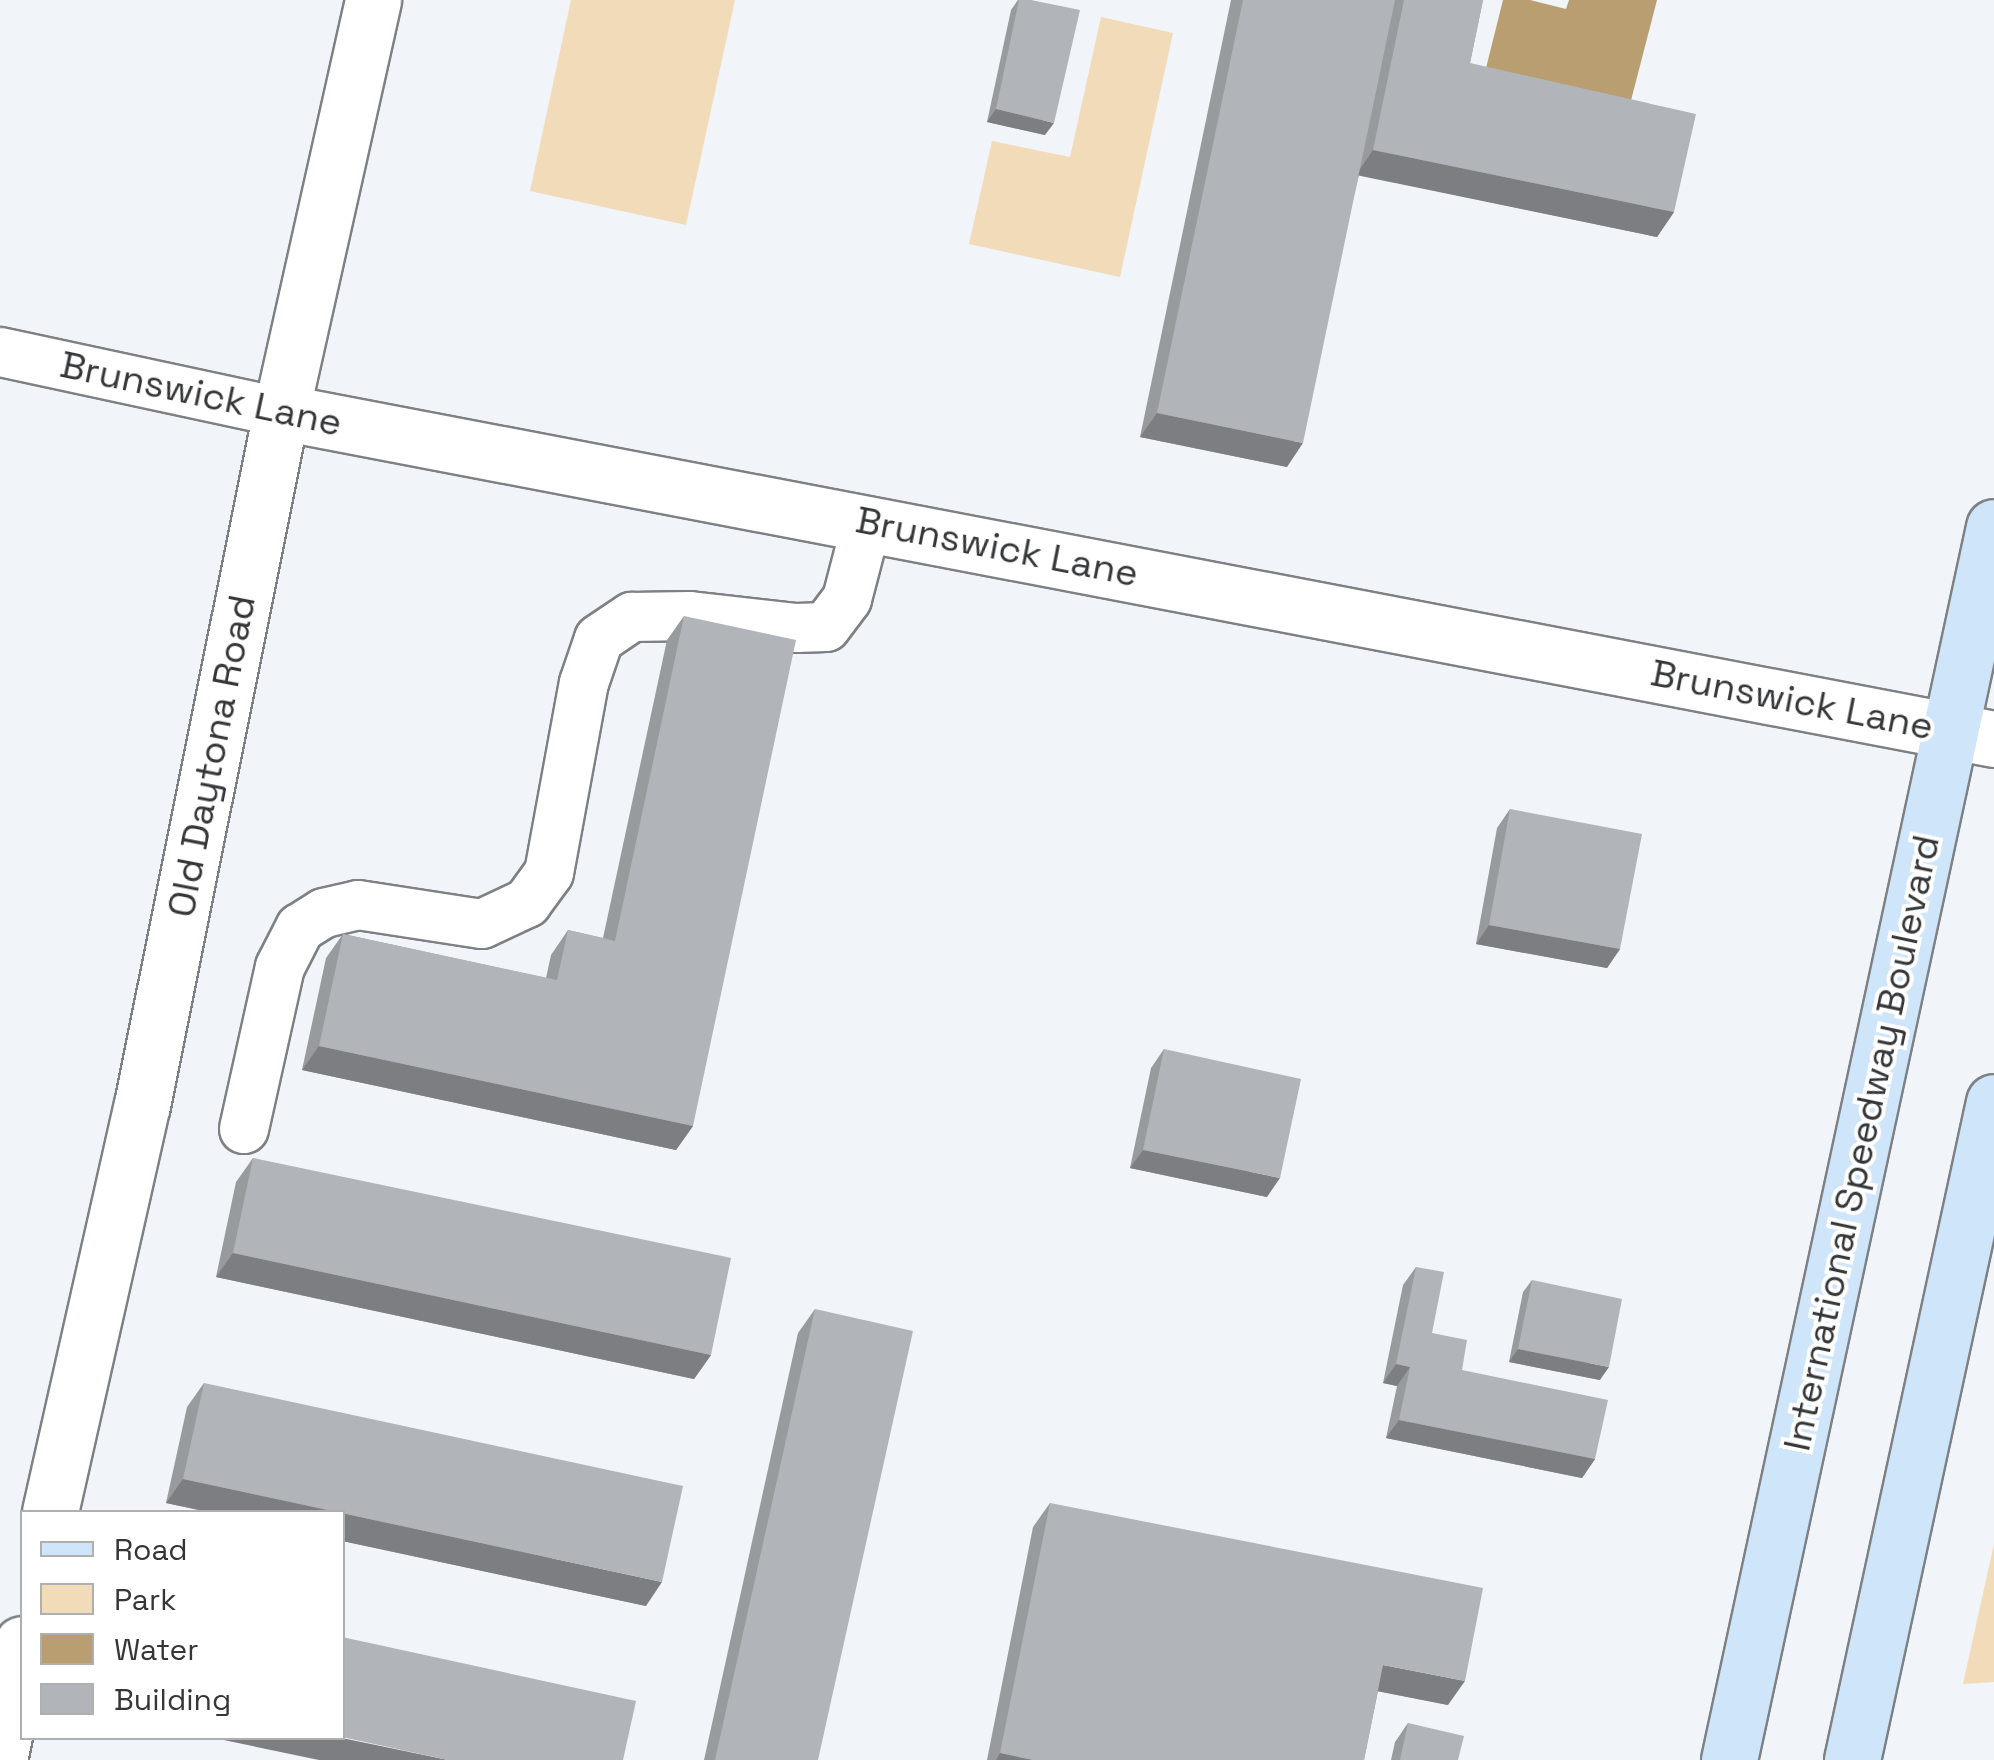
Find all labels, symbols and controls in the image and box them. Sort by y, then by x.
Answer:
street label: Brunswick Lane [56,342,346,446]
street label: Brunswick Lane [852,497,1142,597]
street label: Old Daytona Road [158,591,266,921]
street label: Brunswick Lane [1647,650,1937,750]
street label: International Speedway Boulevard [1774,831,1950,1455]
legend [20,1510,345,1740]
text: Road [114,1530,188,1569]
text: Park [114,1580,176,1619]
text: Water [114,1630,199,1669]
text: Building [114,1680,231,1719]

